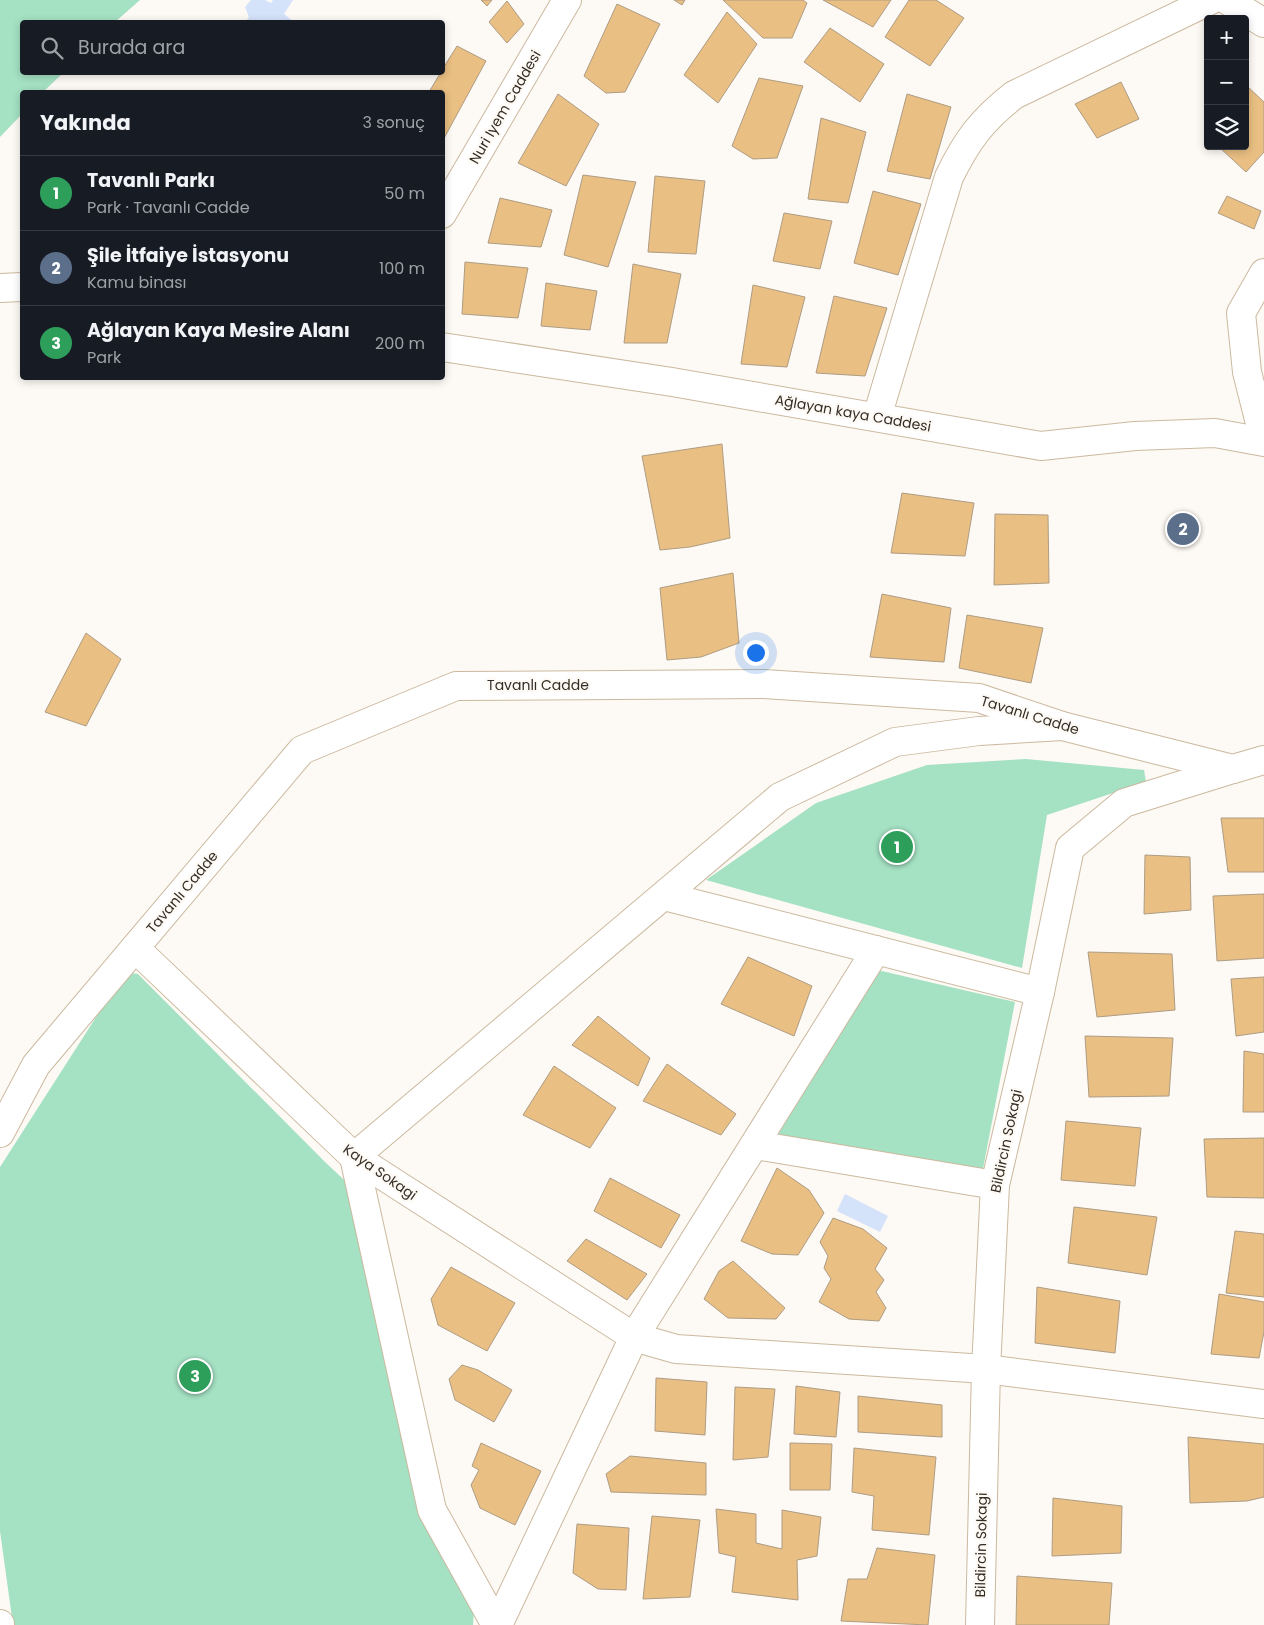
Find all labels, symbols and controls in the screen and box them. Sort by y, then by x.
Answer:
map controls [1204,15,1249,150]
button: + [1204,15,1249,60]
search box [20,20,445,75]
icon: search [38,34,66,62]
text: Burada ara [78,34,185,61]
street label: Nuri Iyem Caddesi [464,47,546,167]
button: − [1204,60,1249,105]
button: layers [1204,105,1249,150]
text: Yakında [40,108,131,137]
text: 3 sonuç [363,111,425,134]
text: Tavanlı Parkı [87,167,215,194]
text: 1 [53,182,59,205]
text: 50 m [384,182,425,205]
text: Park · Tavanlı Cadde [87,196,250,219]
text: Şile İtfaiye İstasyonu [87,242,289,269]
text: 2 [51,257,61,280]
text: 100 m [379,257,425,280]
text: Kamu binası [87,271,187,294]
text: Ağlayan Kaya Mesire Alanı [87,317,350,344]
text: 3 [51,332,61,355]
text: 200 m [375,332,425,355]
text: Park [87,346,121,369]
street label: Ağlayan kaya Caddesi [773,389,933,437]
pin: 2 [1167,510,1199,548]
your location [743,640,769,666]
street label: Tavanlı Cadde [487,675,589,695]
street label: Tavanlı Cadde [978,691,1082,740]
pin: 1 [881,828,913,866]
street label: Tavanlı Cadde [142,846,223,937]
street label: Bildircin Sokagi [985,1088,1027,1194]
street label: Kaya Sokagi [339,1139,421,1205]
pin: 3 [179,1357,211,1395]
street label: Bildircin Sokagi [970,1492,992,1598]

